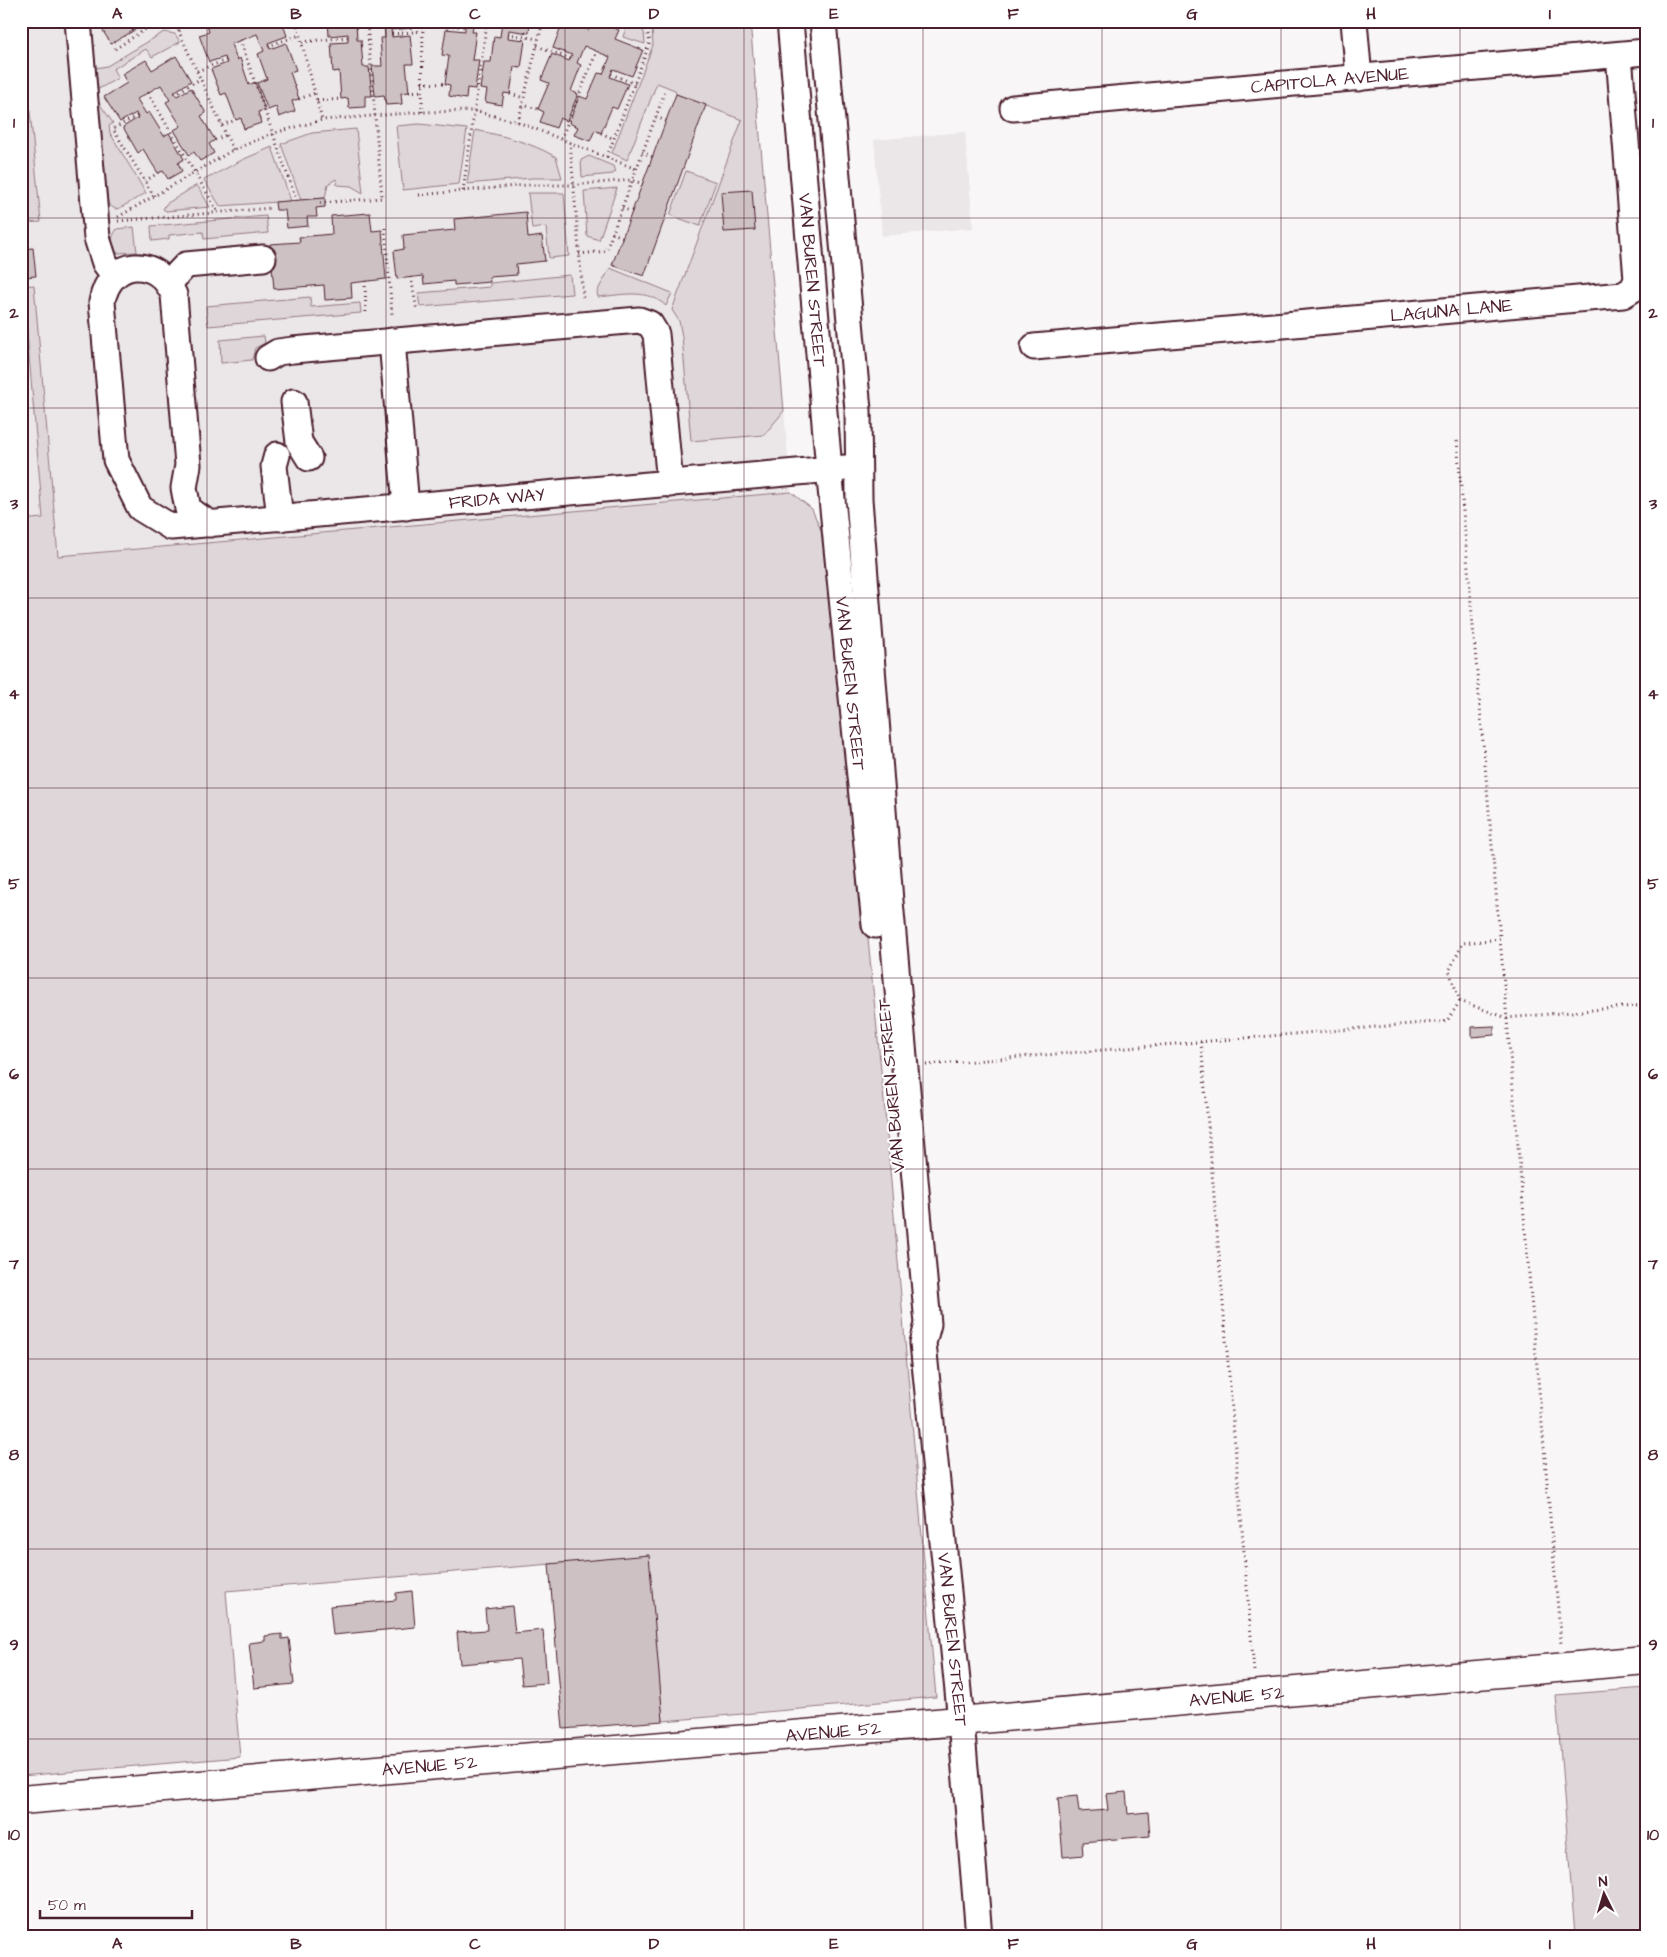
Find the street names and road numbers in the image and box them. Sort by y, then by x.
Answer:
street label: CAPITOLA AVENUE [1250,61,1410,100]
street label: VAN BUREN STREET [792,192,832,369]
street label: LAGUNA LANE [1389,293,1514,328]
street label: FRIDA WAY [448,482,546,516]
street label: VAN BUREN STREET [829,595,871,772]
street label: VAN BUREN STREET [871,997,912,1174]
street label: VAN BUREN STREET [931,1551,974,1728]
street label: AVENUE 52 [1188,1680,1286,1714]
street label: AVENUE 52 [784,1716,883,1749]
street label: AVENUE 52 [381,1750,479,1783]

